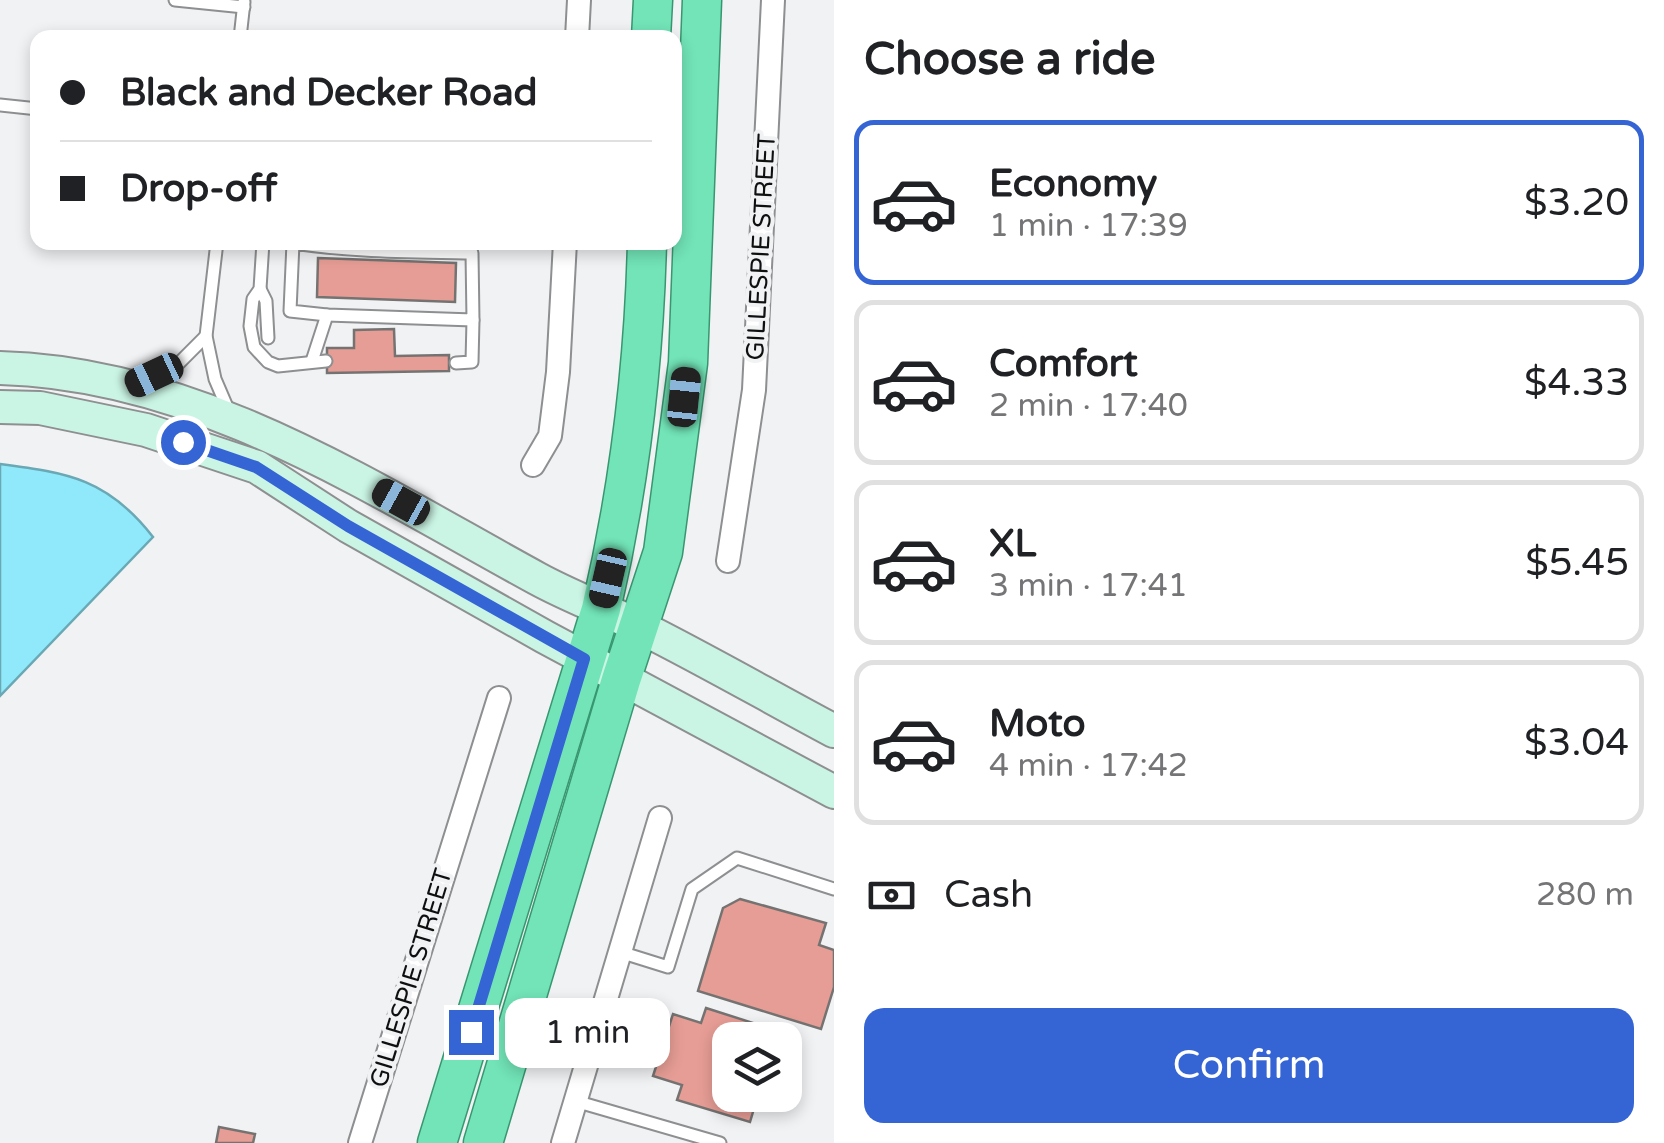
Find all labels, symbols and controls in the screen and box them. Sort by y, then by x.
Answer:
text: Choose a ride [864,33,1155,87]
text: Black and Decker Road [120,70,537,116]
street label: GILLESPIE STREET [740,133,782,361]
icon: car [869,158,959,248]
text: Economy [989,161,1157,207]
text: Drop-off [120,166,277,212]
text: $3.20 [1524,180,1629,226]
text: 1 min · 17:39 [989,207,1188,245]
icon: car [869,338,959,428]
text: Comfort [989,341,1138,387]
car [120,349,188,401]
text: $4.33 [1524,360,1629,406]
car [666,366,702,428]
text: 2 min · 17:40 [989,387,1188,425]
route start [161,420,206,465]
car [367,474,435,530]
icon: car [869,518,959,608]
text: XL [989,521,1036,567]
text: $5.45 [1525,540,1629,586]
car [587,545,629,611]
text: 3 min · 17:41 [989,567,1188,605]
icon: car [869,698,959,788]
text: Moto [989,701,1085,747]
text: $3.04 [1524,720,1629,766]
text: 4 min · 17:42 [989,747,1188,785]
street label: GILLESPIE STREET [363,865,459,1091]
icon: cash [864,868,919,923]
text: Cash [944,872,1033,918]
text: 280 m [1536,876,1634,914]
callout: 1 min [506,997,671,1067]
button: Confirm [864,1008,1634,1123]
route end [449,1010,494,1055]
text: 1 min [545,1014,630,1052]
map controls [712,1022,802,1112]
button: layers [712,1022,802,1112]

